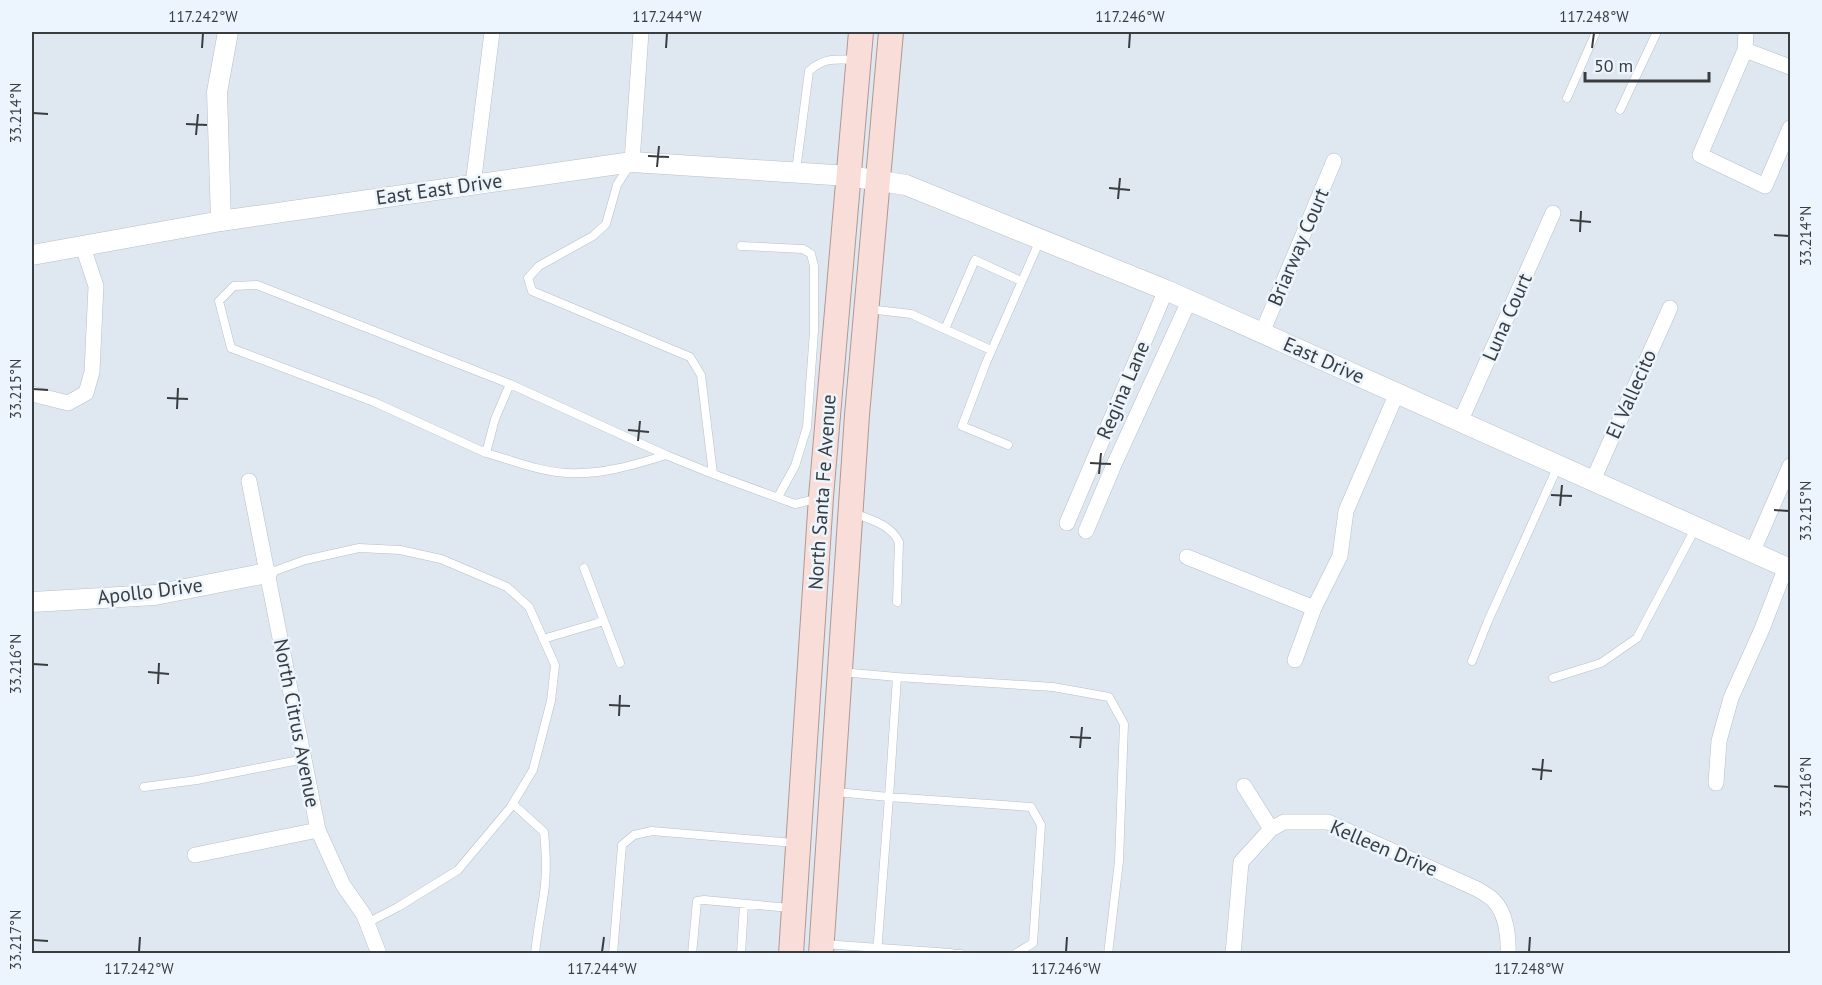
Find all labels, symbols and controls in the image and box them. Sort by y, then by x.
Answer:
text: 117.242°W [168,7,238,26]
text: 117.244°W [632,7,702,26]
text: 117.246°W [1095,7,1165,26]
text: 117.248°W [1559,7,1629,26]
scale bar [1585,45,1710,83]
text: 50 m [1594,54,1633,77]
text: 33.214°N [6,83,25,143]
street label: East East Drive [374,167,504,211]
street label: Briarway Court [1262,184,1335,310]
text: 33.214°N [1796,206,1815,266]
street label: Luna Court [1476,269,1538,365]
street label: East Drive [1279,331,1369,389]
street label: Regina Lane [1091,337,1155,443]
street label: El Vallecito [1600,345,1662,443]
text: 33.215°N [6,359,25,419]
street label: North Santa Fe Avenue [802,393,842,591]
text: 33.215°N [1796,481,1815,541]
street label: Apollo Drive [96,572,204,610]
text: 33.216°N [6,634,25,694]
street label: North Citrus Avenue [268,636,326,810]
text: 33.216°N [1796,757,1815,817]
street label: Kelleen Drive [1326,814,1442,882]
text: 33.217°N [6,910,25,970]
text: 117.242°W [104,959,174,978]
text: 117.244°W [567,959,637,978]
text: 117.246°W [1031,959,1101,978]
text: 117.248°W [1494,959,1564,978]

